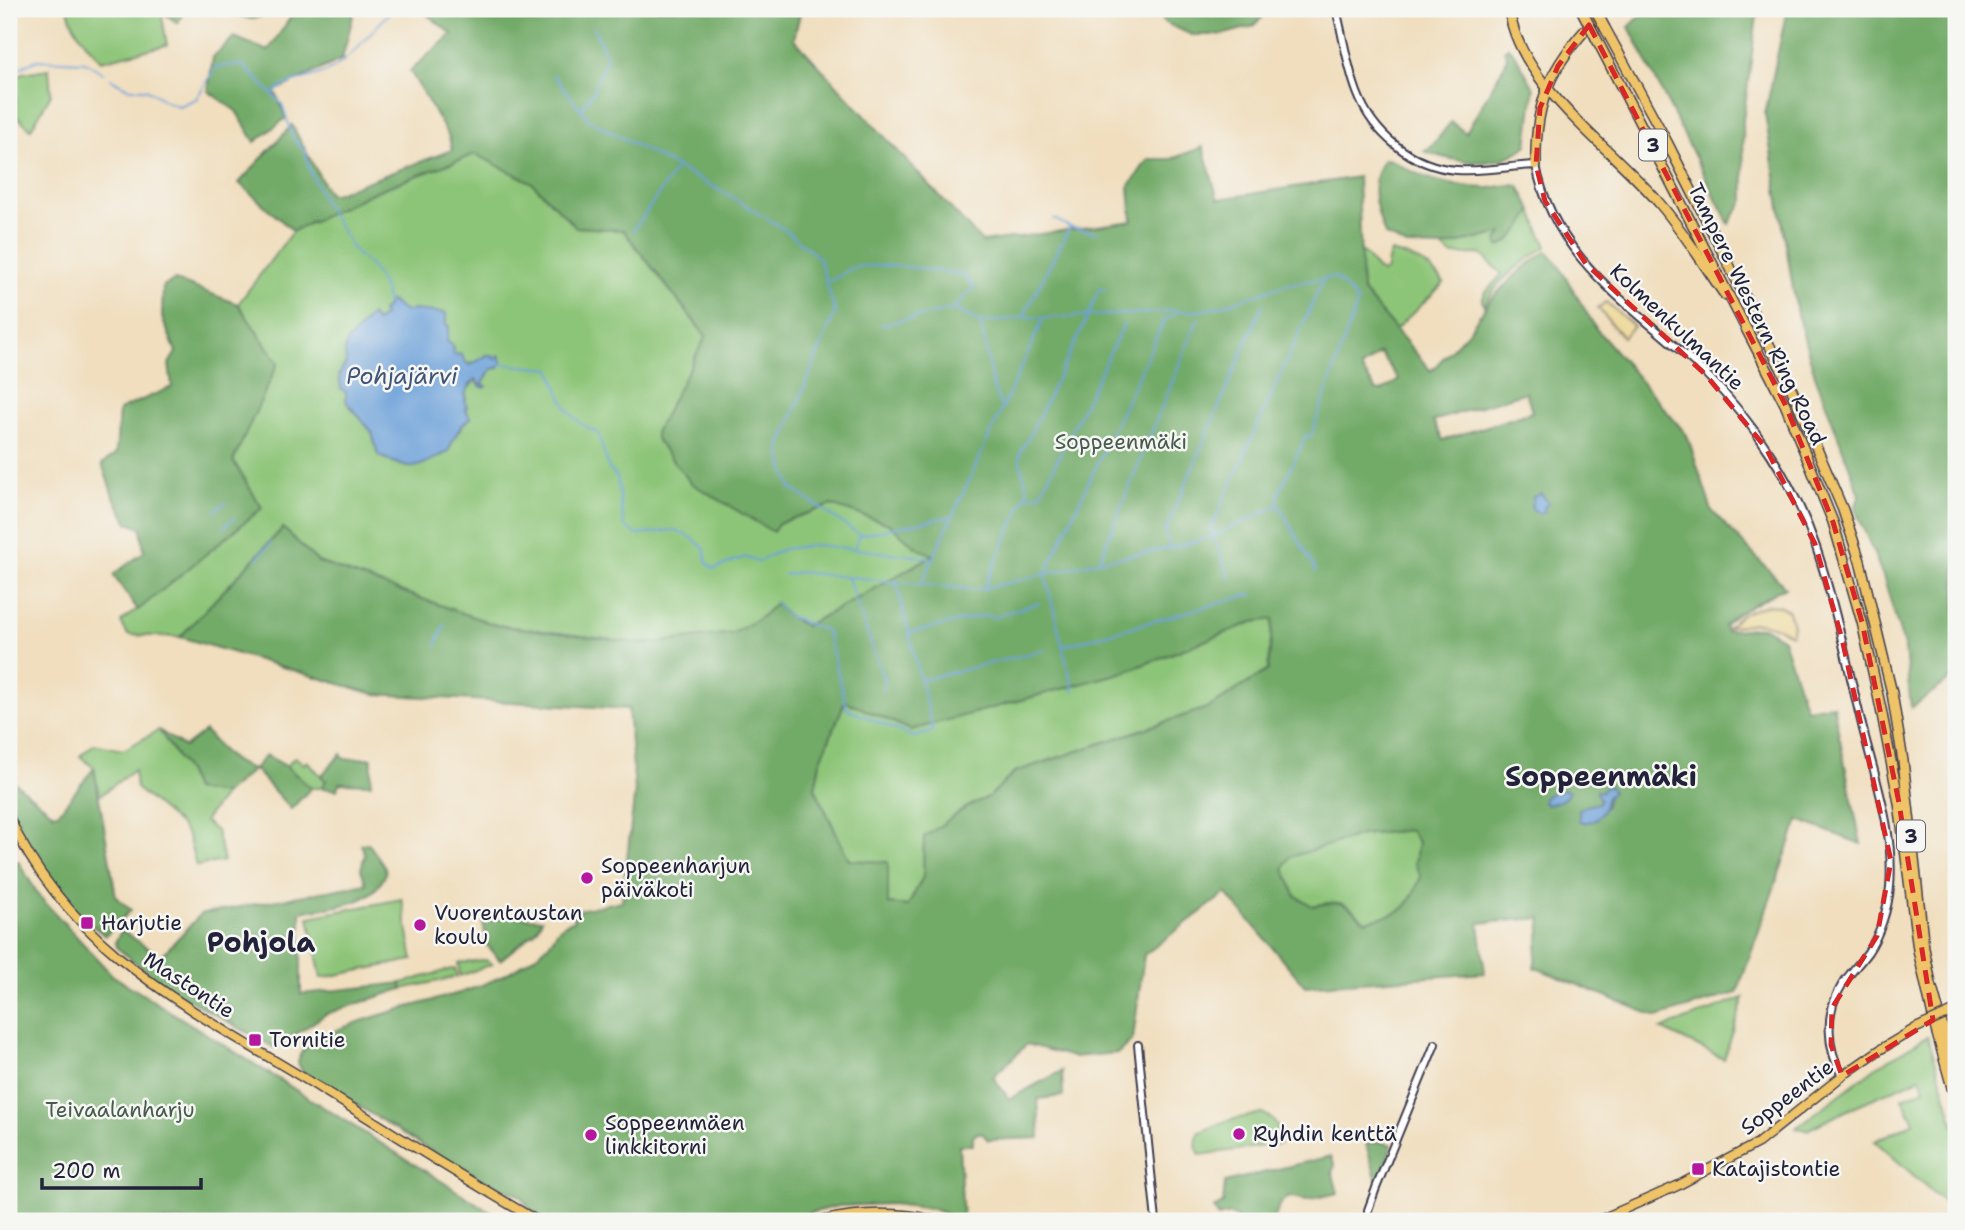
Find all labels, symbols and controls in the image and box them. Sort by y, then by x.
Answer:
road number: 3 [1639,130,1667,160]
street label: Tampere Western Ring Road [1681,178,1833,450]
street label: Kolmenkulmantie [1604,257,1750,397]
water label: Pohjajärvi [347,361,458,391]
park label: Soppeenmäki [1055,428,1187,456]
district label: Soppeenmäki [1505,757,1697,795]
road number: 3 [1897,820,1925,852]
place label: Soppeenharjun päiväkoti [601,852,751,904]
marker: Soppeenharjun päiväkoti [579,870,595,886]
place label: Vuorentaustan koulu [434,899,583,951]
place label: Harjutie [101,909,182,937]
marker: Harjutie [79,915,95,931]
marker: Vuorentaustan koulu [412,917,428,933]
district label: Pohjola [207,923,315,961]
street label: Mastontie [138,945,240,1025]
place label: Tornitie [269,1026,346,1054]
marker: Tornitie [247,1032,263,1048]
street label: Soppeentie [1735,1053,1839,1141]
park label: Teivaalanharju [45,1096,195,1124]
place label: Soppeenmäen linkkitorni [605,1109,745,1161]
place label: Ryhdin kenttä [1253,1120,1397,1148]
marker: Ryhdin kenttä [1231,1126,1247,1142]
marker: Soppeenmäen linkkitorni [583,1127,599,1143]
scale bar [42,1146,201,1190]
place label: Katajistontie [1712,1155,1840,1183]
text: 200 m [52,1157,121,1185]
marker: Katajistontie [1690,1161,1706,1177]

